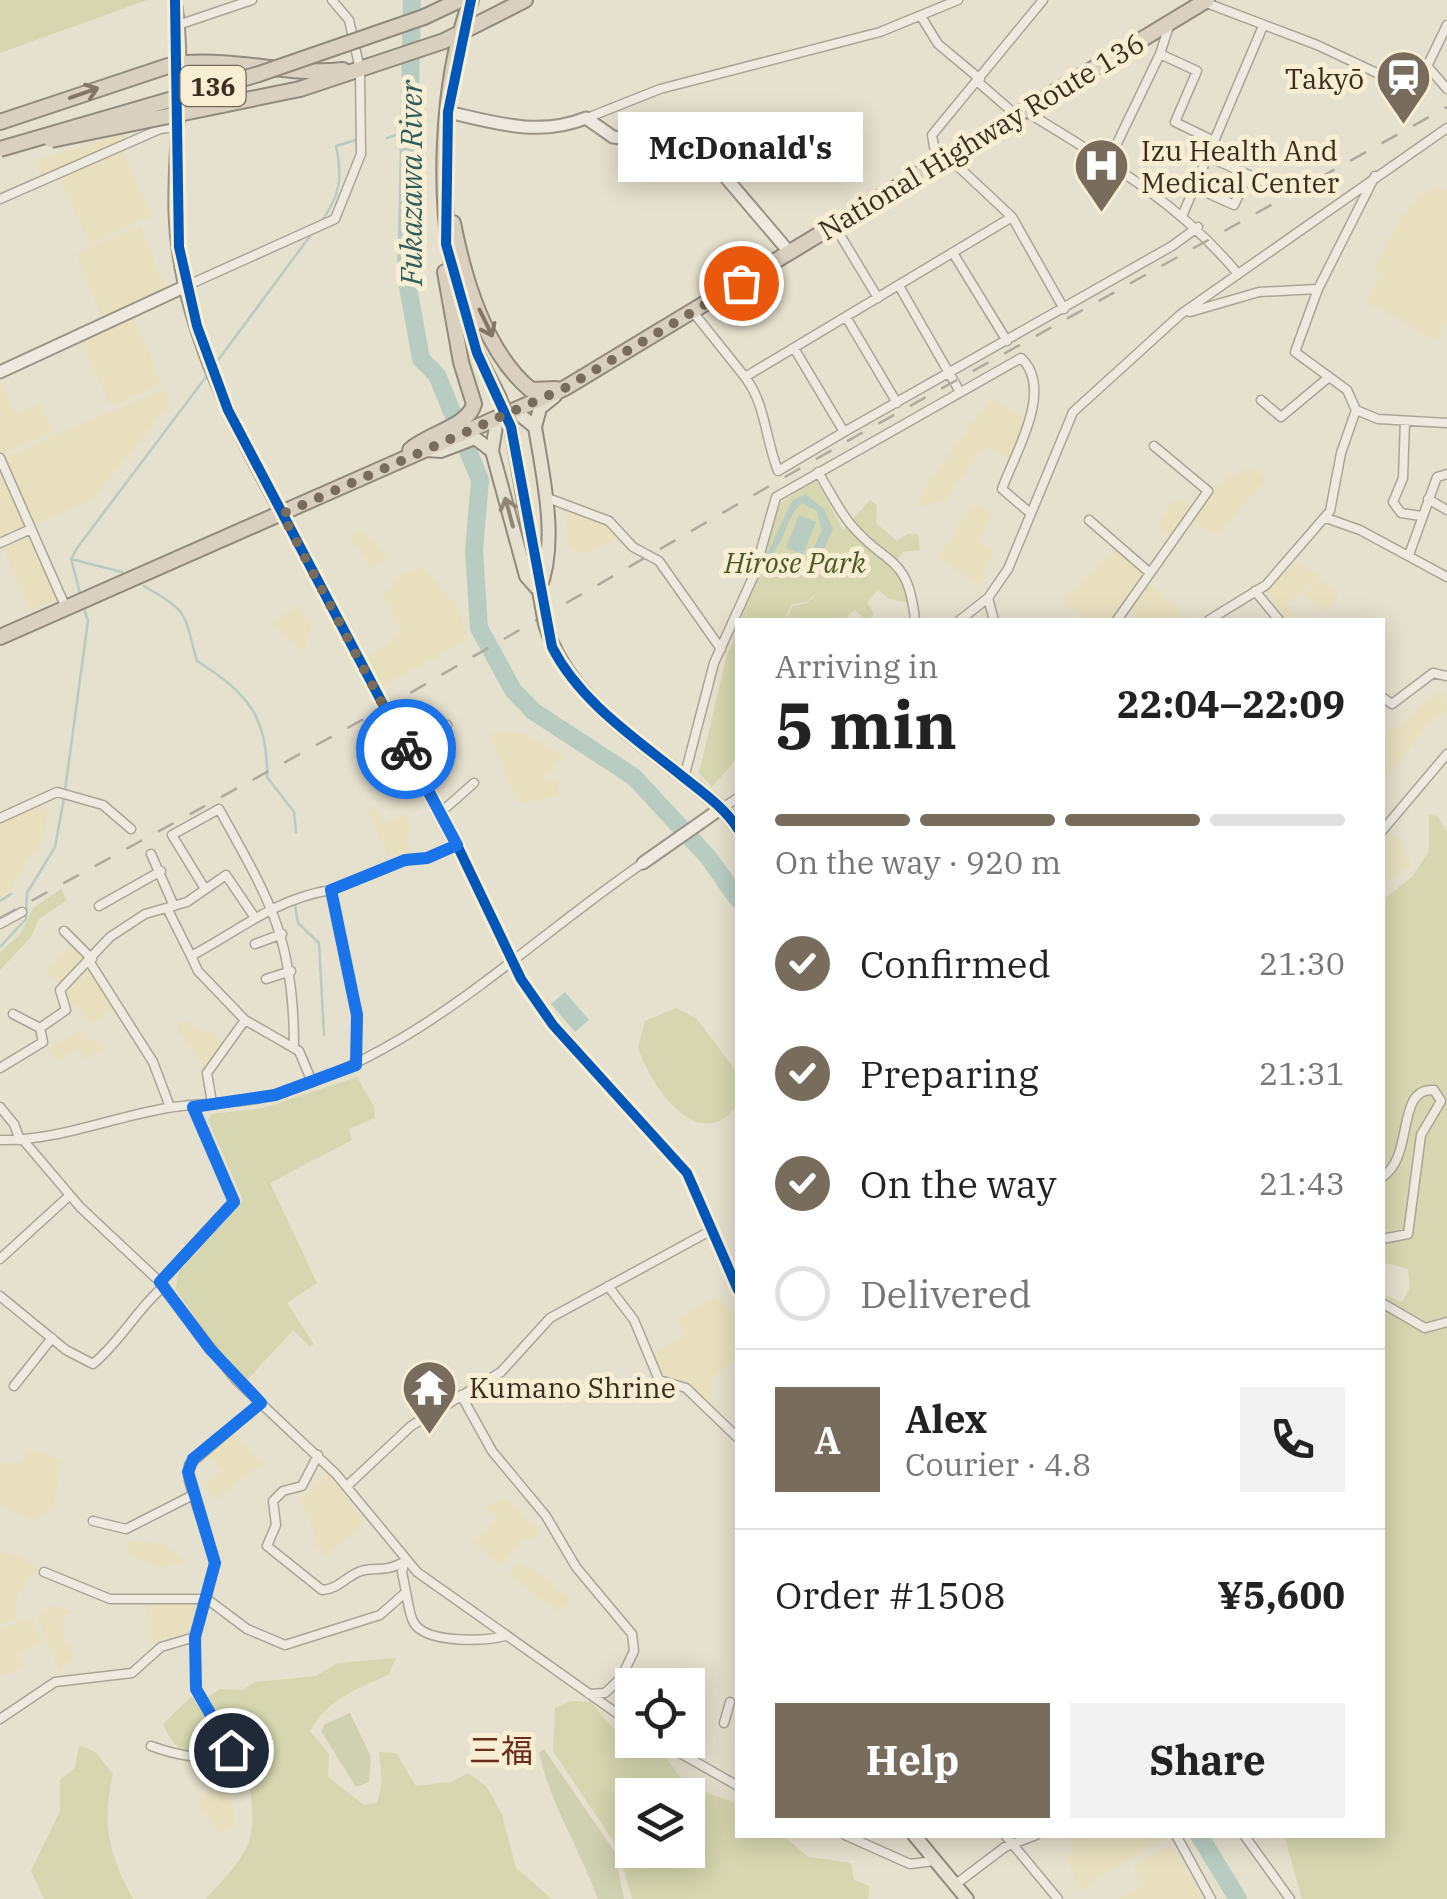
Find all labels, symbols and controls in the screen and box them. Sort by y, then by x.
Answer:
street label: National Highway Route 136 [811,24,1151,248]
station icon: Takyō [1373,48,1433,127]
place label: Takyō [1285,60,1364,97]
road number: 136 [180,66,246,106]
water label: Fukazawa River [391,79,430,287]
one-way arrow [68,83,100,101]
callout: McDonald's [618,113,864,183]
text: McDonald's [649,126,832,168]
place label: Izu Health And Medical Center [1141,132,1340,201]
hospital icon: Izu Health And Medical Center [1072,136,1132,215]
pin [699,241,784,326]
icon: bag [714,256,769,311]
one-way arrow [477,308,496,337]
one-way arrow [499,497,518,528]
park label: Hirose Park [723,544,866,581]
text: Arriving in [775,645,938,687]
text: 22:04–22:09 [1117,679,1345,728]
text: 5 min [775,682,957,767]
courier [356,699,456,799]
icon: bike [379,722,434,777]
text: On the way · 920 m [775,841,1061,883]
icon: check [775,936,830,991]
text: Confirmed [860,939,1051,988]
text: 21:30 [1259,942,1345,984]
icon: check [775,1046,830,1101]
text: Preparing [860,1049,1039,1098]
text: 21:31 [1259,1052,1345,1094]
icon: check [775,1156,830,1211]
text: On the way [860,1159,1057,1208]
text: 21:43 [1259,1162,1345,1204]
text: Delivered [860,1269,1032,1318]
temple icon: Kumano Shrine [400,1357,460,1436]
place label: Kumano Shrine [469,1369,676,1406]
button: phone [1240,1387,1345,1492]
text: Alex [905,1394,987,1443]
text: A [814,1415,841,1464]
text: Courier · 4.8 [905,1443,1091,1485]
text: Order #1508 [775,1570,1006,1619]
text: ¥5,600 [1217,1570,1345,1619]
map controls [615,1668,705,1868]
button: locate [615,1668,705,1758]
button: Help [775,1703,1050,1818]
button: Share [1070,1703,1345,1818]
pin [189,1708,274,1793]
icon: home [204,1723,259,1778]
district label: 三福 [469,1729,533,1771]
button: layers [615,1778,705,1868]

